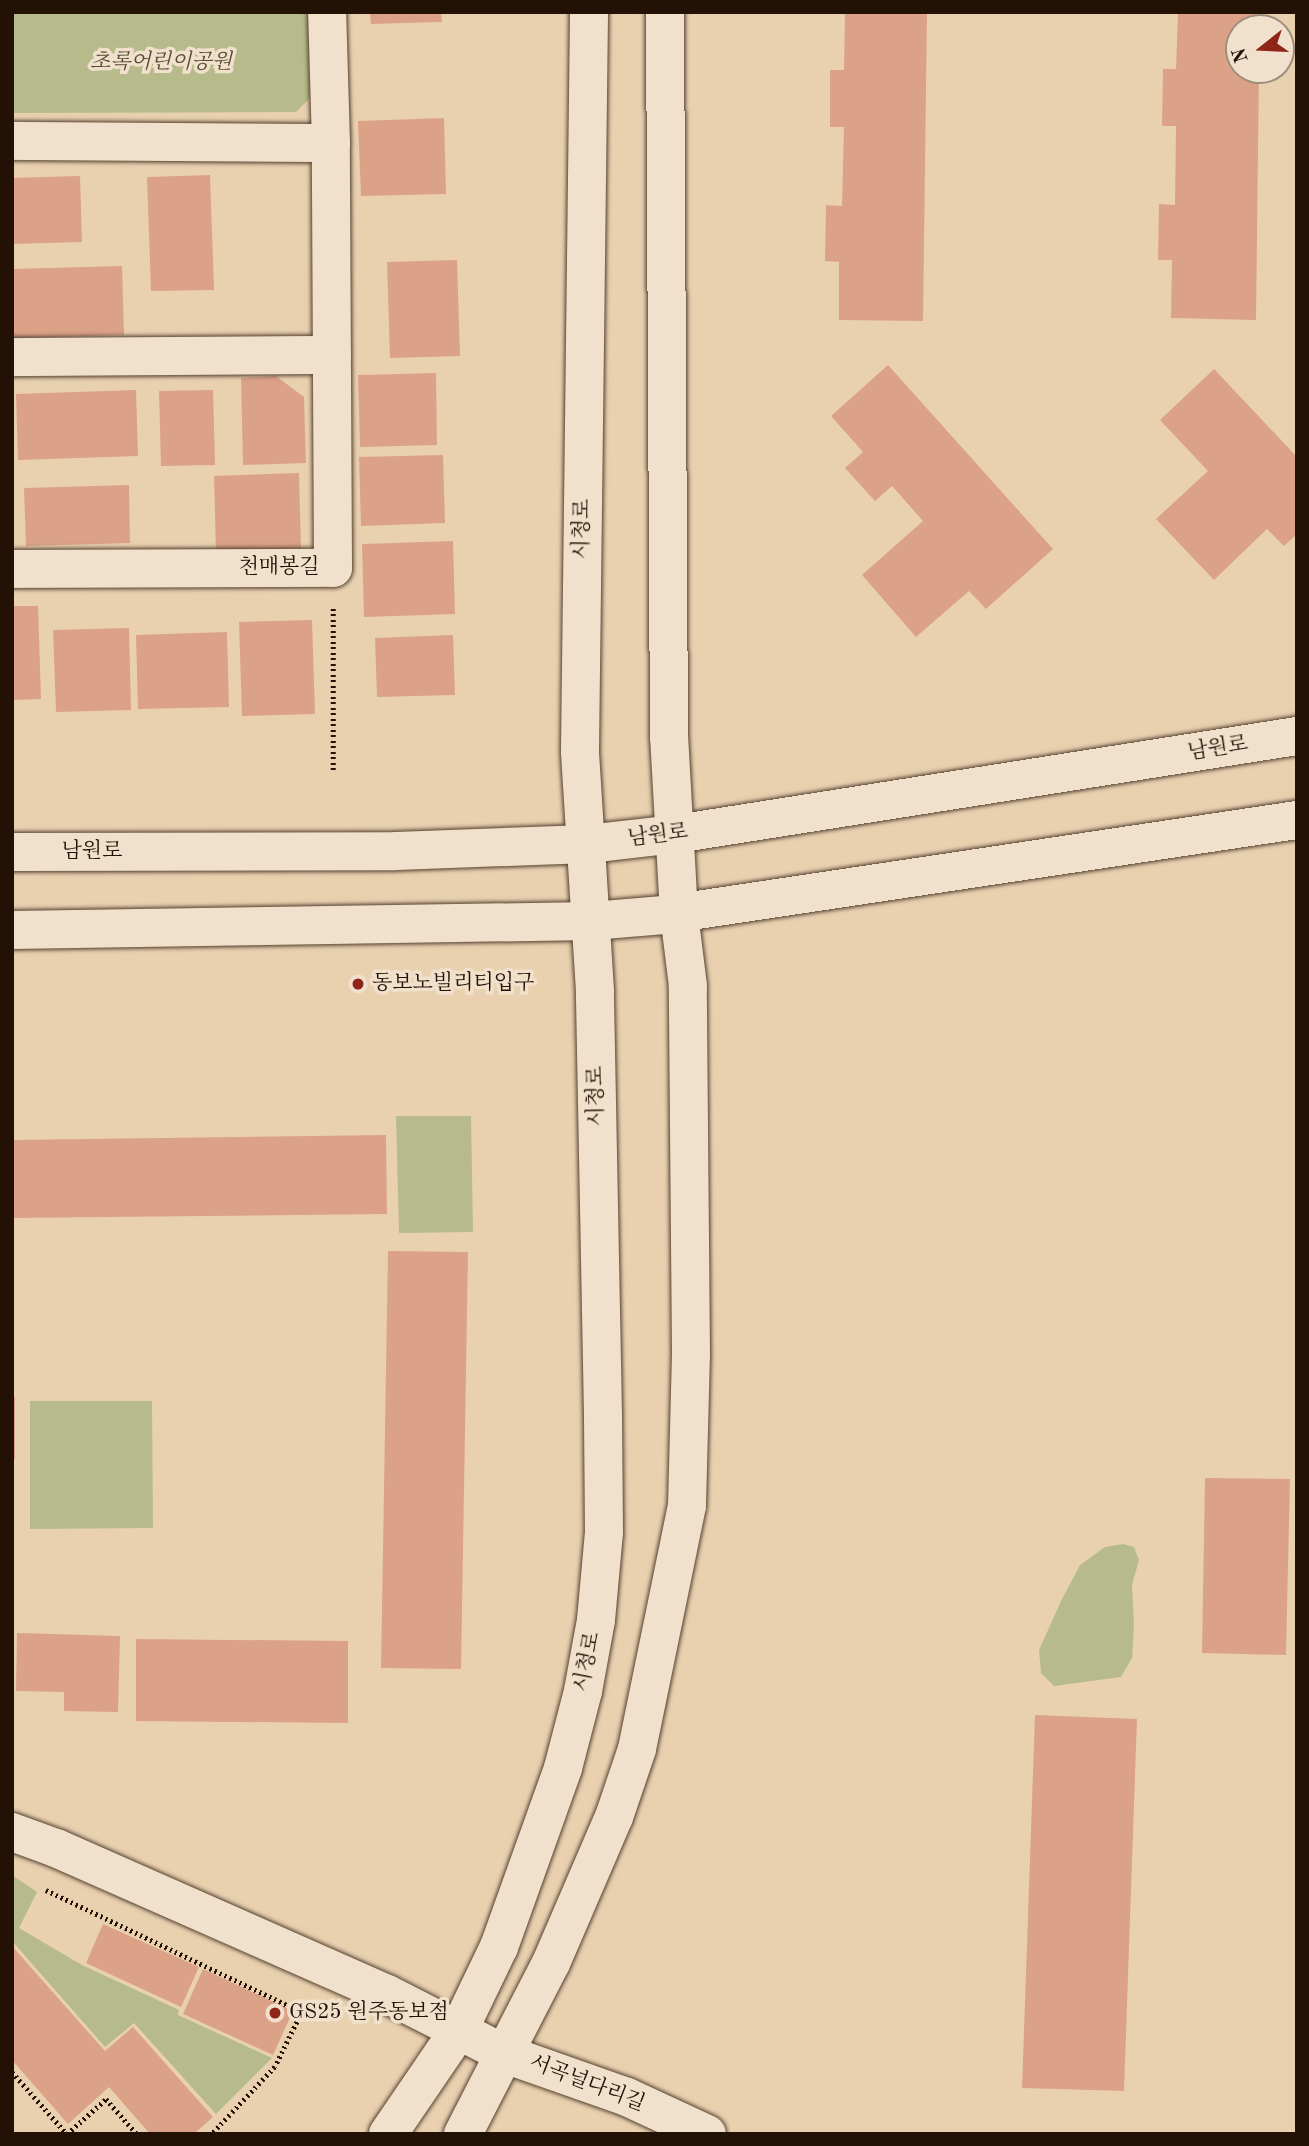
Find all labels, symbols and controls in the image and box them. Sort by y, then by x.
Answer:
north arrow [1225,14,1295,84]
text: N [1230,45,1253,65]
park label: 초록어린이공원 [90,50,232,76]
street label: 시청로 [570,498,596,560]
street label: 천매봉길 [238,555,320,581]
street label: 남원로 [1186,732,1250,766]
street label: 남원로 [626,820,690,852]
street label: 남원로 [62,839,122,865]
place label: 동보노빌리티입구 [372,971,534,997]
marker: 동보노빌리티입구 [350,976,366,992]
street label: 시청로 [584,1065,610,1127]
street label: 시청로 [570,1630,606,1694]
place label: GS25 원주동보점 [289,2000,449,2026]
marker: GS25 원주동보점 [267,2005,283,2021]
street label: 서곡널다리길 [526,2050,648,2118]

